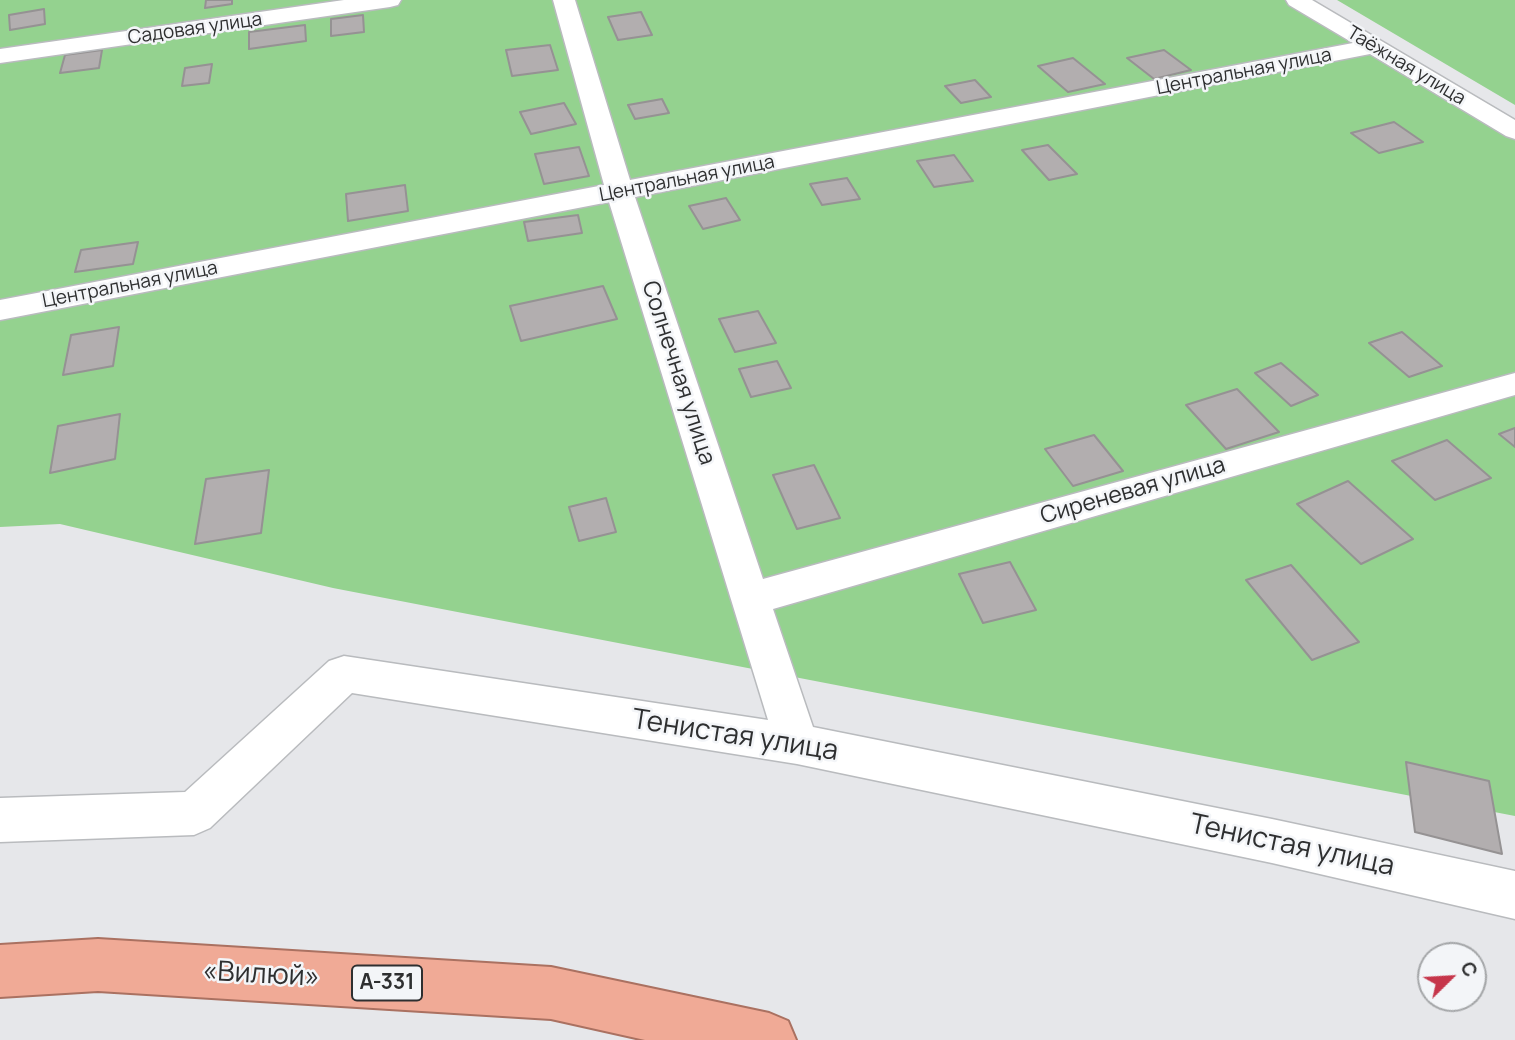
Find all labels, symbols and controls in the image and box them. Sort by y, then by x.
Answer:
street label: Садовая улица [126,8,264,50]
street label: Таёжная улица [1343,22,1469,110]
street label: Центральная улица [1154,44,1334,100]
street label: Центральная улица [597,151,777,207]
street label: Центральная улица [40,257,220,313]
street label: Солнечная улица [635,278,721,468]
street label: Сиреневая улица [1037,451,1229,531]
street label: Тенистая улица [630,703,840,769]
street label: Тенистая улица [1187,808,1397,884]
north arrow [1417,942,1487,1012]
street label: «Вилюй» [202,955,320,995]
text: С [1455,958,1484,981]
road number: А-331 [352,965,422,1000]

